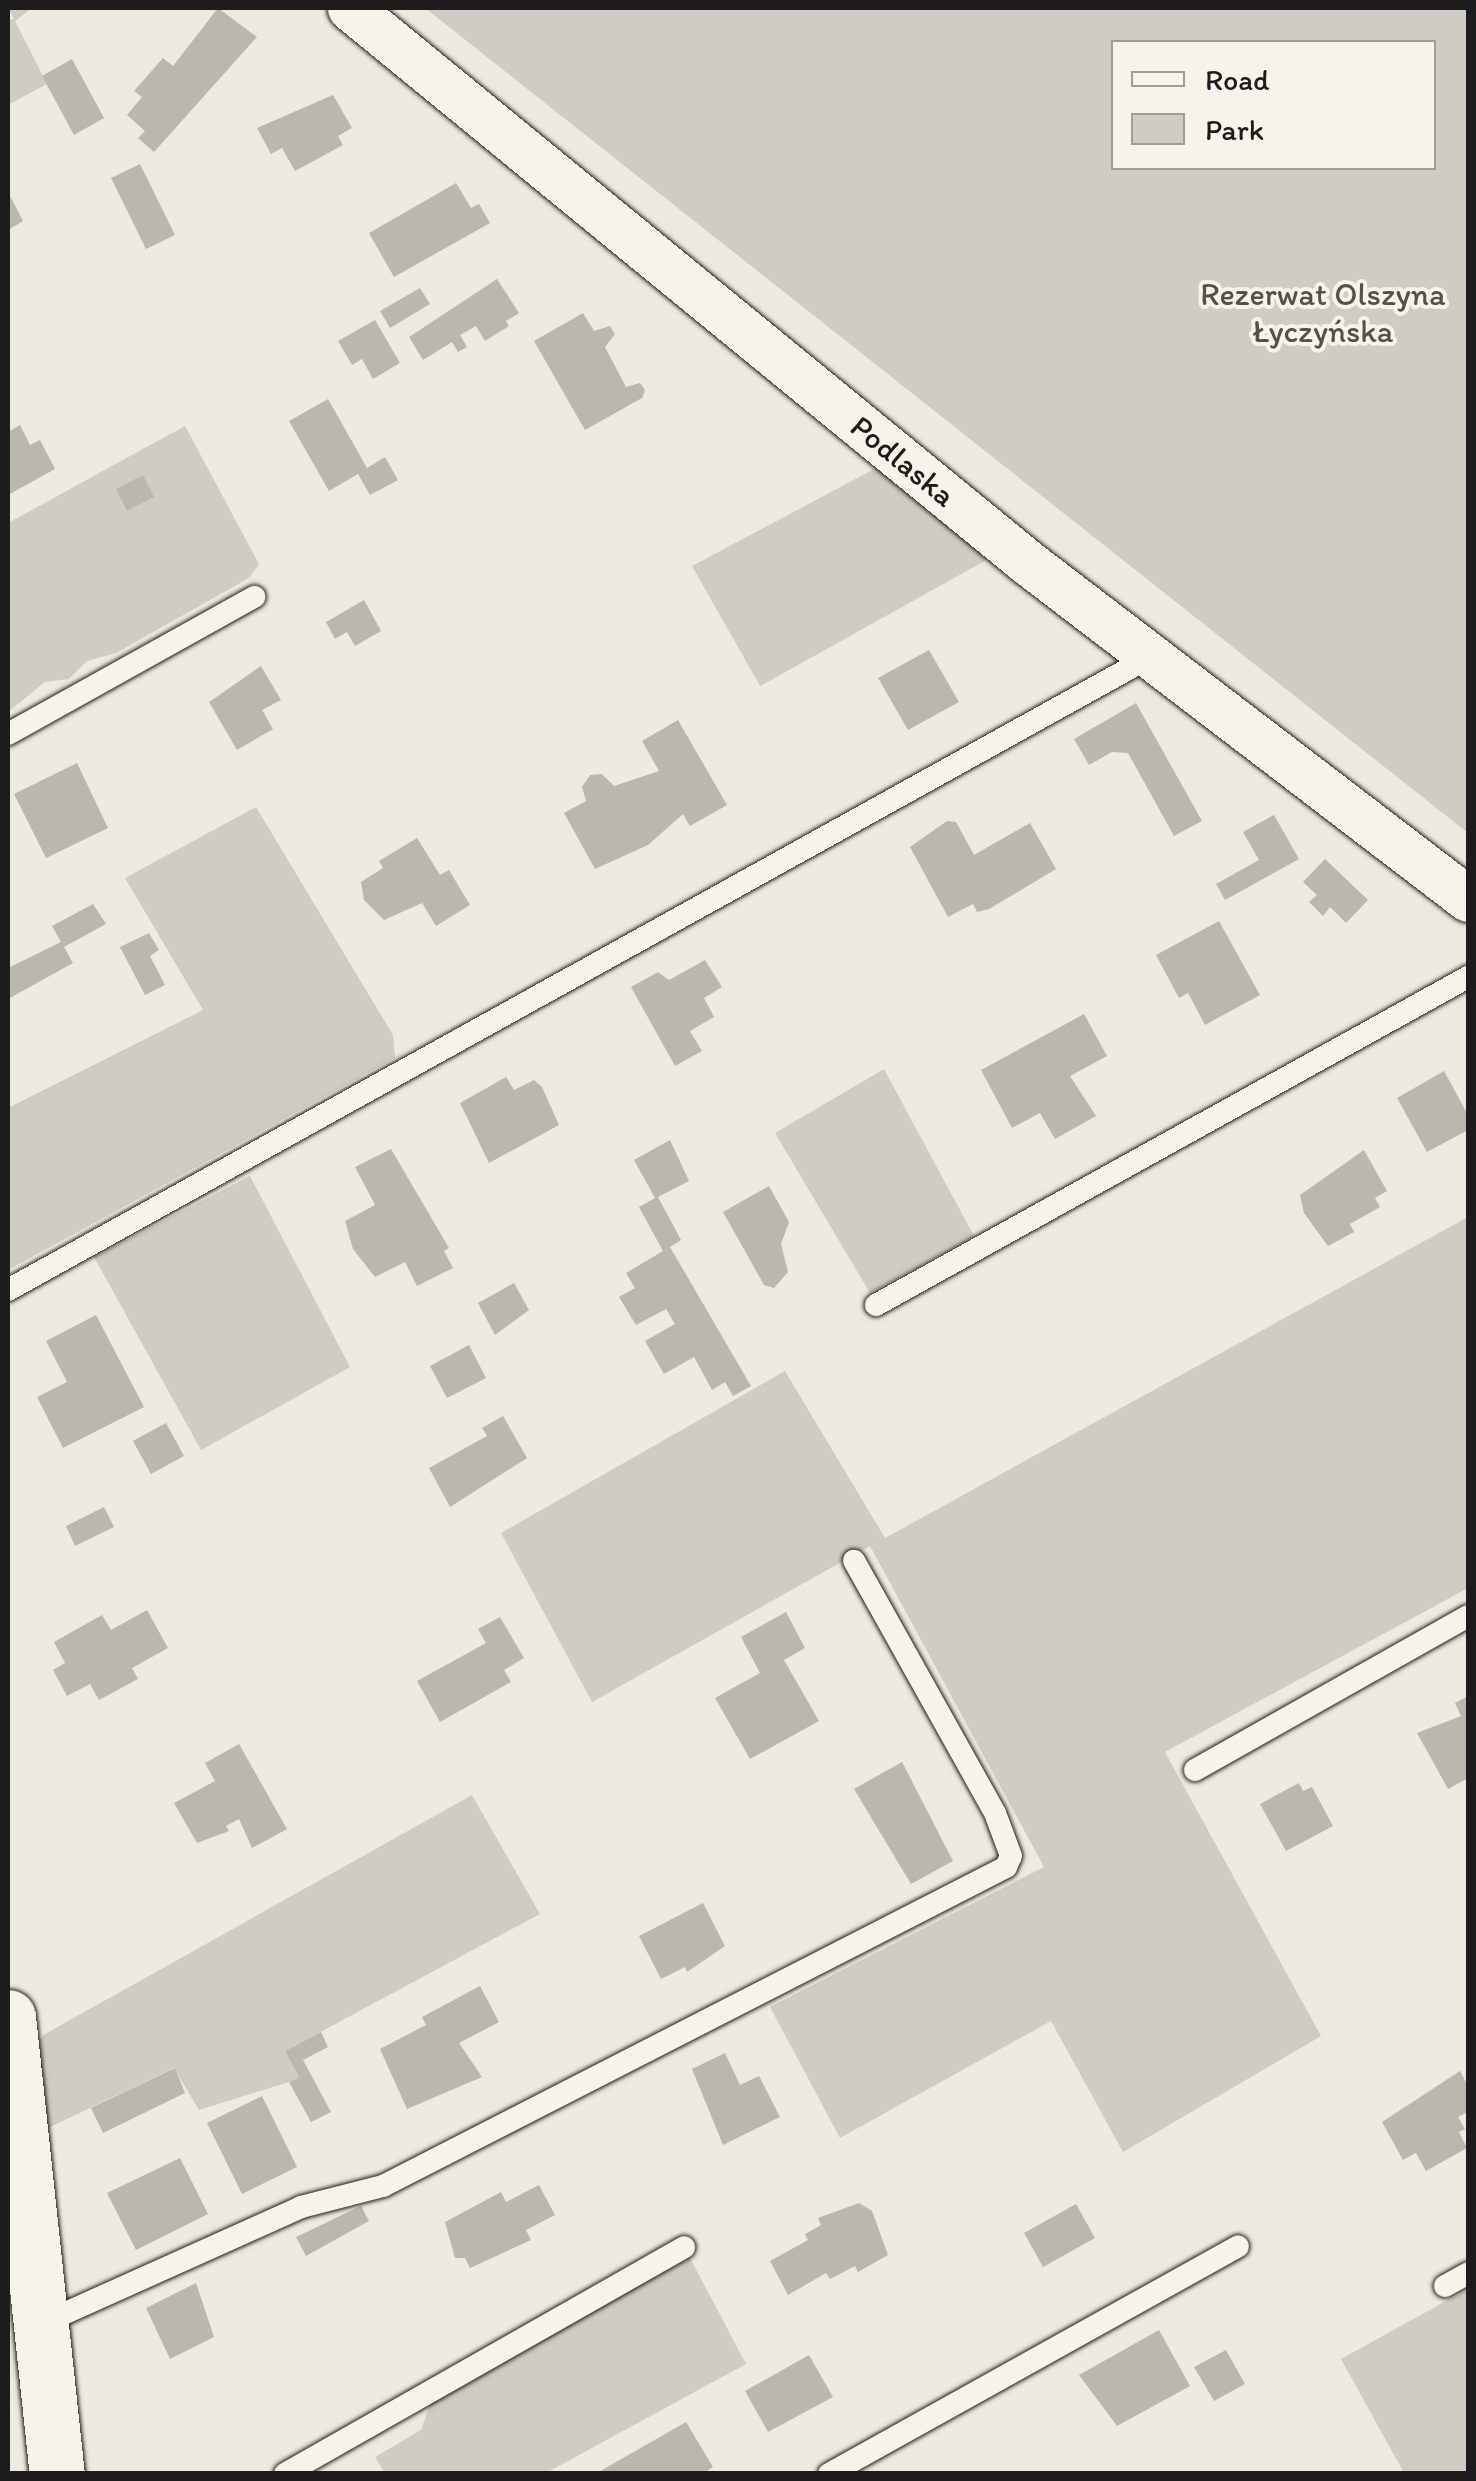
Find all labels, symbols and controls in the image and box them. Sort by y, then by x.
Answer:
legend [1111,40,1436,170]
text: Road [1205,61,1270,98]
text: Park [1205,111,1264,148]
park label: Rezerwat Olszyna Łyczyńska [1201,276,1445,351]
street label: Podlaska [843,407,963,515]

